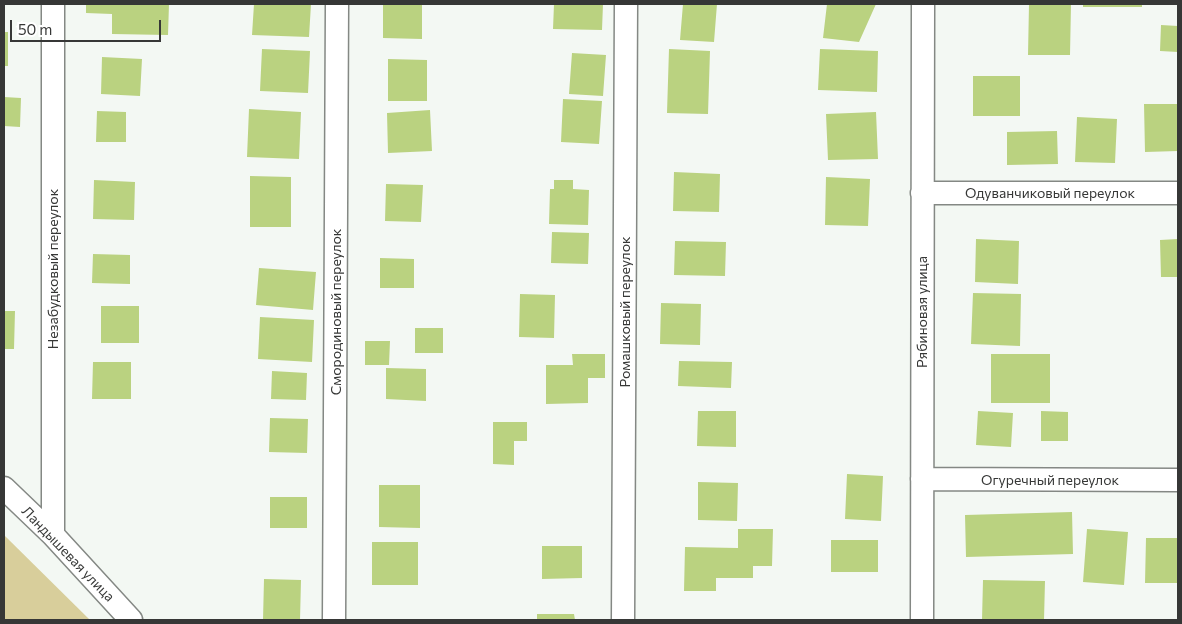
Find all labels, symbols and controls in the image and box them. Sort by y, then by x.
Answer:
scale bar [12,10,164,42]
text: 50 m [18,20,52,38]
street label: Одуванчиковый переулок [965,185,1135,201]
street label: Незабудковый переулок [45,189,61,349]
street label: Смородиновый переулок [328,229,344,395]
street label: Ромашковый переулок [617,236,633,388]
street label: Рябиновая улица [914,256,930,368]
street label: Огуречный переулок [981,472,1119,488]
street label: Ландышевая улица [18,503,118,605]

